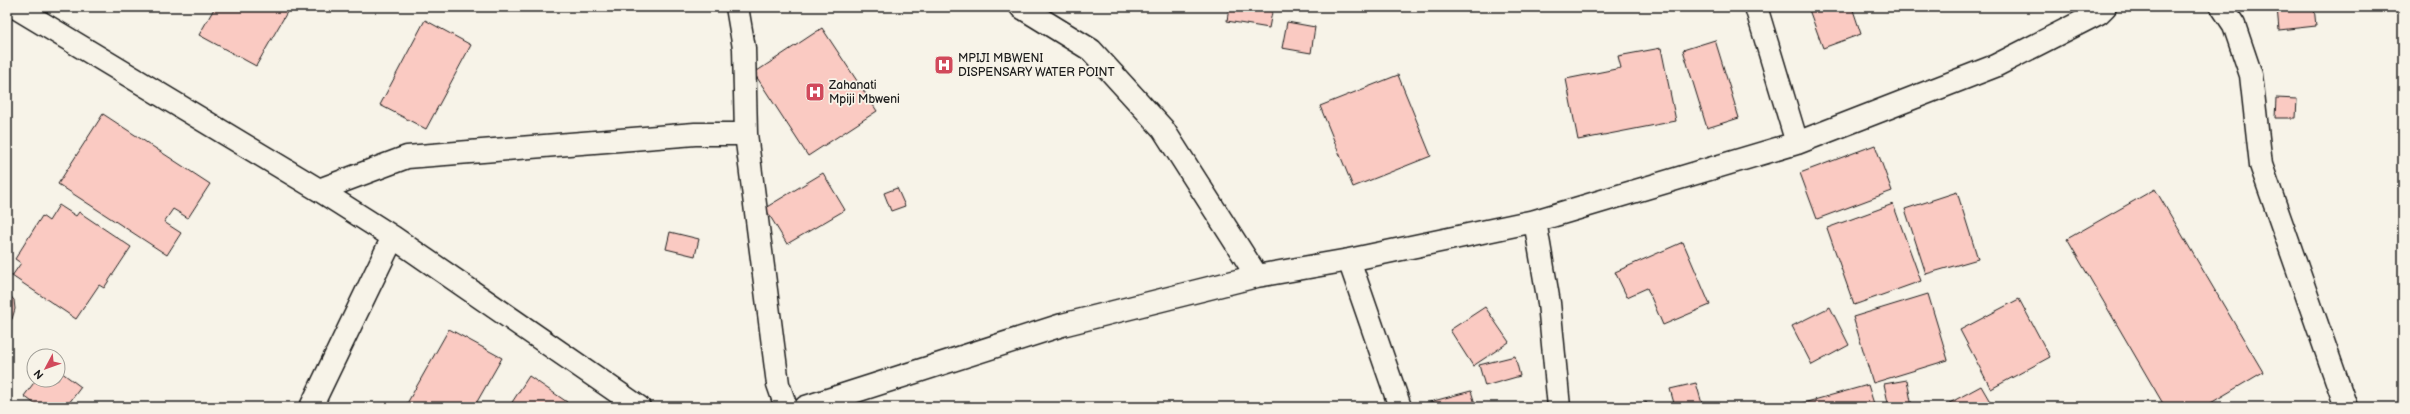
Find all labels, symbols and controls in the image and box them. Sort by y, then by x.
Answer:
place label: MPIJI MBWENI DISPENSARY WATER POINT [958,51,1116,80]
hospital icon: MPIJI MBWENI DISPENSARY WATER POINT [933,54,955,76]
place label: Zahanati Mpiji Mbweni [828,78,900,107]
hospital icon: Zahanati Mpiji Mbweni [804,81,826,103]
north arrow [26,348,66,388]
text: N [31,367,46,382]

